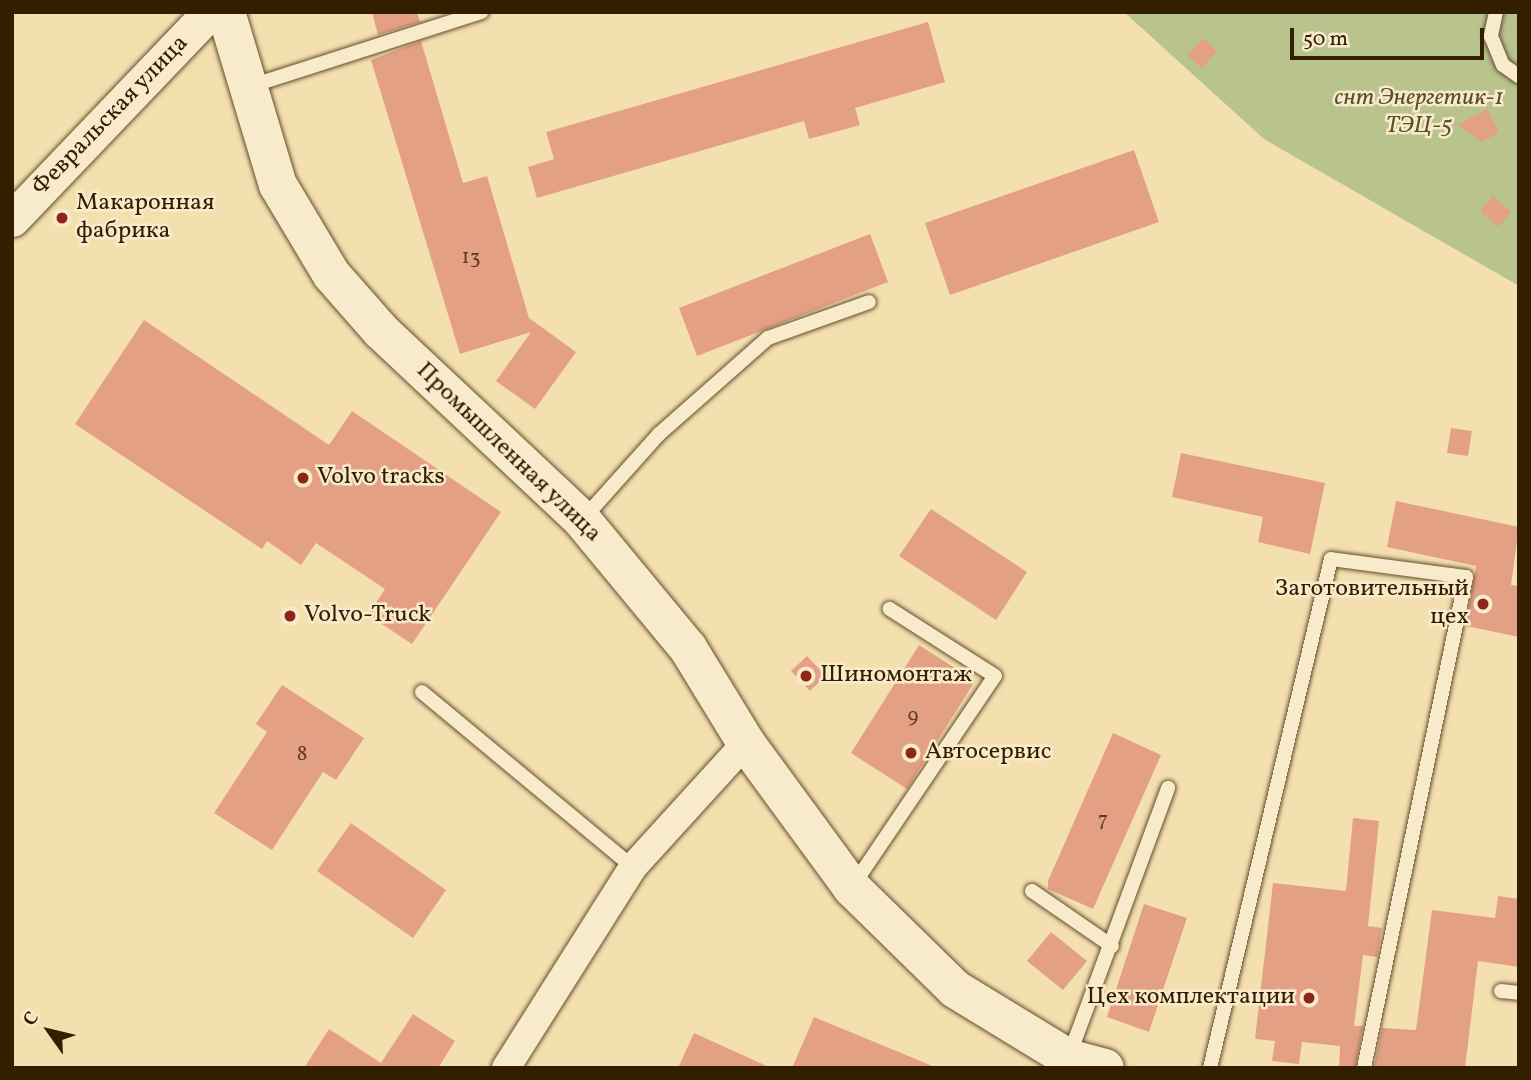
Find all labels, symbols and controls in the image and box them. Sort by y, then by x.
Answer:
scale bar [1293,14,1487,58]
text: 50 m [1303,25,1348,54]
street label: Февральская улица [27,29,195,203]
park label: снт Энергетик-1 ТЭЦ-5 [1335,85,1503,141]
place label: Макаронная фабрика [76,190,215,246]
marker: Макаронная фабрика [54,210,70,226]
house number: 13 [462,245,480,271]
street label: Промышленная улица [409,357,607,549]
place label: Volvo tracks [317,464,445,492]
marker: Volvo tracks [295,470,311,486]
place label: Заготовительный цех [1275,576,1469,632]
marker: Заготовительный цех [1475,596,1491,612]
place label: Volvo-Truck [304,602,431,630]
marker: Volvo-Truck [282,608,298,624]
place label: Шиномонтаж [820,662,972,690]
marker: Шиномонтаж [798,668,814,684]
house number: 9 [908,704,918,730]
place label: Автосервис [925,739,1051,767]
house number: 8 [297,742,307,768]
marker: Автосервис [903,745,919,761]
house number: 7 [1098,808,1108,834]
place label: Цех комплектации [1087,984,1295,1012]
marker: Цех комплектации [1301,990,1317,1006]
north arrow [14,996,84,1066]
text: С [17,1007,46,1032]

